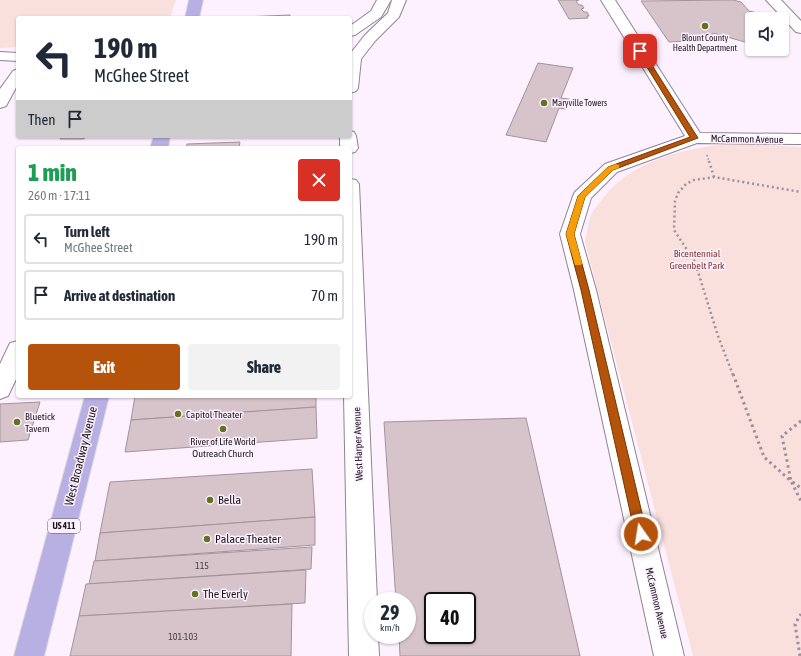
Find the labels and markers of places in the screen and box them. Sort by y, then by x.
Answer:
marker: Blount County Health Department [700,21,710,31]
place label: Blount County Health Department [673,33,738,53]
pin [623,34,657,68]
marker: Maryville Towers [539,98,549,108]
place label: Maryville Towers [552,98,607,108]
marker: Capitol Theater [173,409,183,419]
place label: Capitol Theater [186,409,243,420]
place label: Bluetick Tavern [25,411,56,434]
marker: Bluetick Tavern [12,417,22,427]
marker: River of Life World Outreach Church [218,424,228,434]
place label: River of Life World Outreach Church [190,436,256,459]
place label: Bella [218,493,241,507]
marker: Bella [205,495,215,505]
place label: Palace Theater [215,532,281,546]
marker: Palace Theater [202,534,212,544]
place label: The Everly [203,587,248,601]
marker: The Everly [190,589,200,599]

